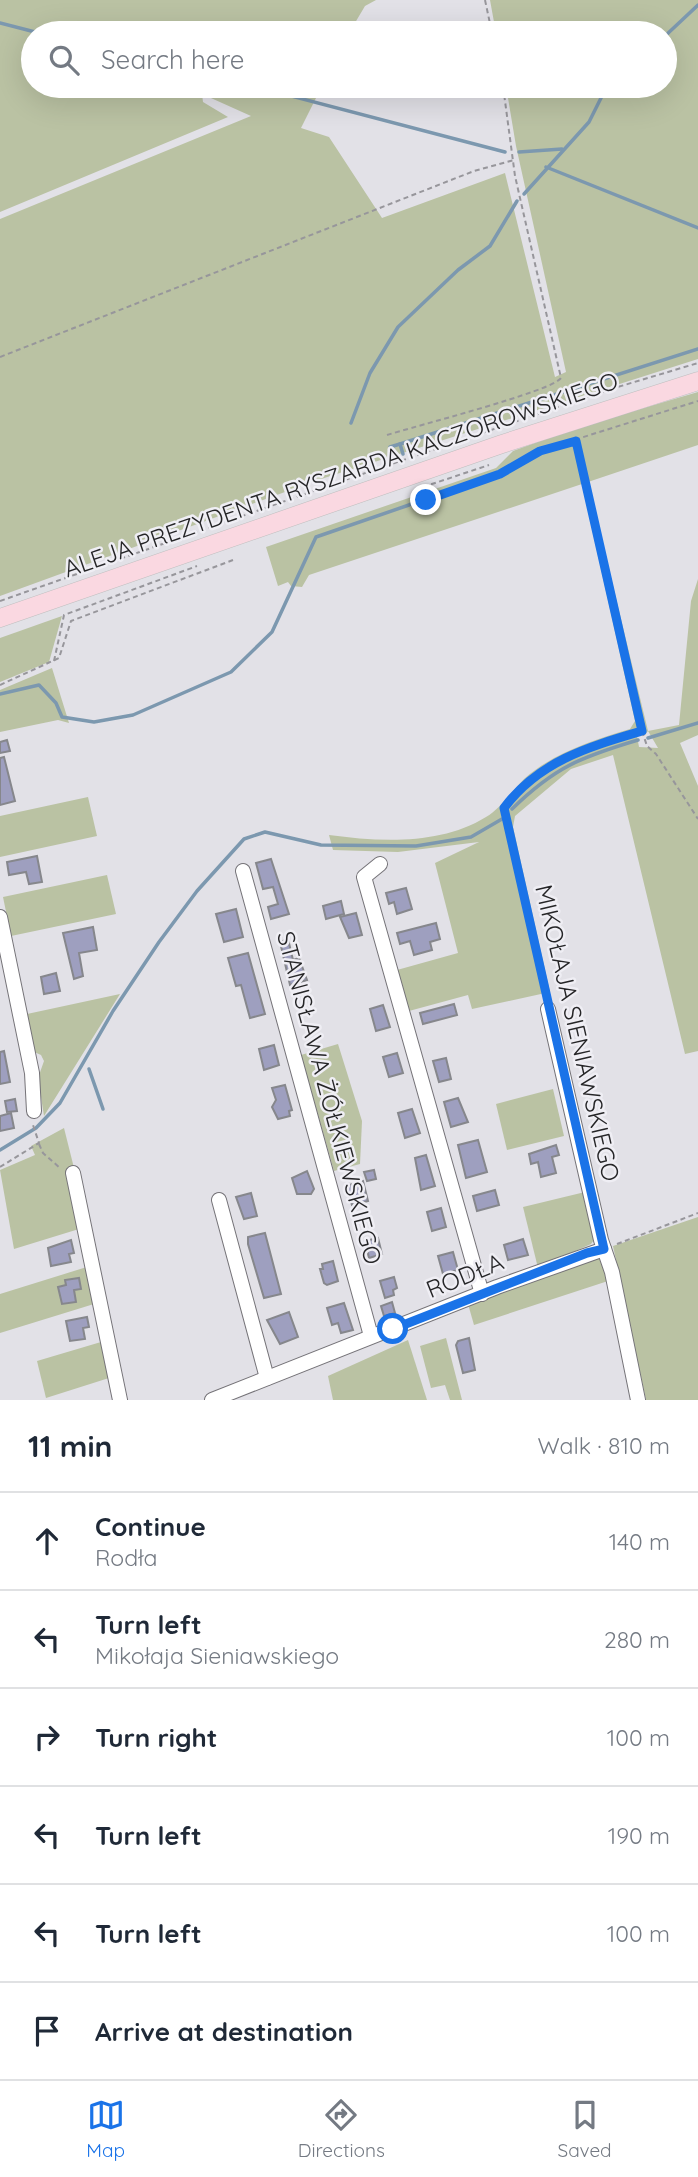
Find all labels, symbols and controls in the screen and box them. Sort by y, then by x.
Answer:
search box [21,21,677,98]
icon: search [45,41,83,79]
text: Search here [101,43,245,76]
street label: ALEJA PREZYDENTA RYSZARDA KACZOROWSKIEGO [60,365,622,583]
route end [410,484,441,515]
street label: MIKOŁAJA SIENIAWSKIEGO [529,882,627,1184]
street label: STANISŁAWA ŻÓŁKIEWSKIEGO [271,928,389,1268]
street label: RODŁA [421,1246,508,1304]
route start [377,1313,408,1344]
text: 11 min [28,1427,112,1465]
text: Walk · 810 m [538,1431,670,1460]
text: Continue [95,1510,206,1543]
icon: ahead [28,1522,66,1560]
text: 140 m [609,1527,670,1556]
text: Rodła [95,1543,157,1572]
text: Turn left [95,1608,202,1641]
icon: left [28,1620,66,1658]
text: 280 m [604,1625,670,1654]
text: Mikołaja Sieniawskiego [95,1641,339,1670]
icon: right [28,1718,66,1756]
text: Turn right [95,1721,217,1754]
text: 100 m [607,1723,670,1752]
icon: left [28,1816,66,1854]
text: Turn left [95,1819,202,1852]
text: 190 m [608,1821,670,1850]
icon: left [28,1914,66,1952]
text: Turn left [95,1917,202,1950]
text: 100 m [607,1919,670,1948]
icon: arrive [28,2012,66,2050]
text: Arrive at destination [95,2015,353,2048]
tab: Map [86,2096,125,2162]
tab: Directions [298,2096,385,2162]
tab: Saved [557,2096,612,2162]

